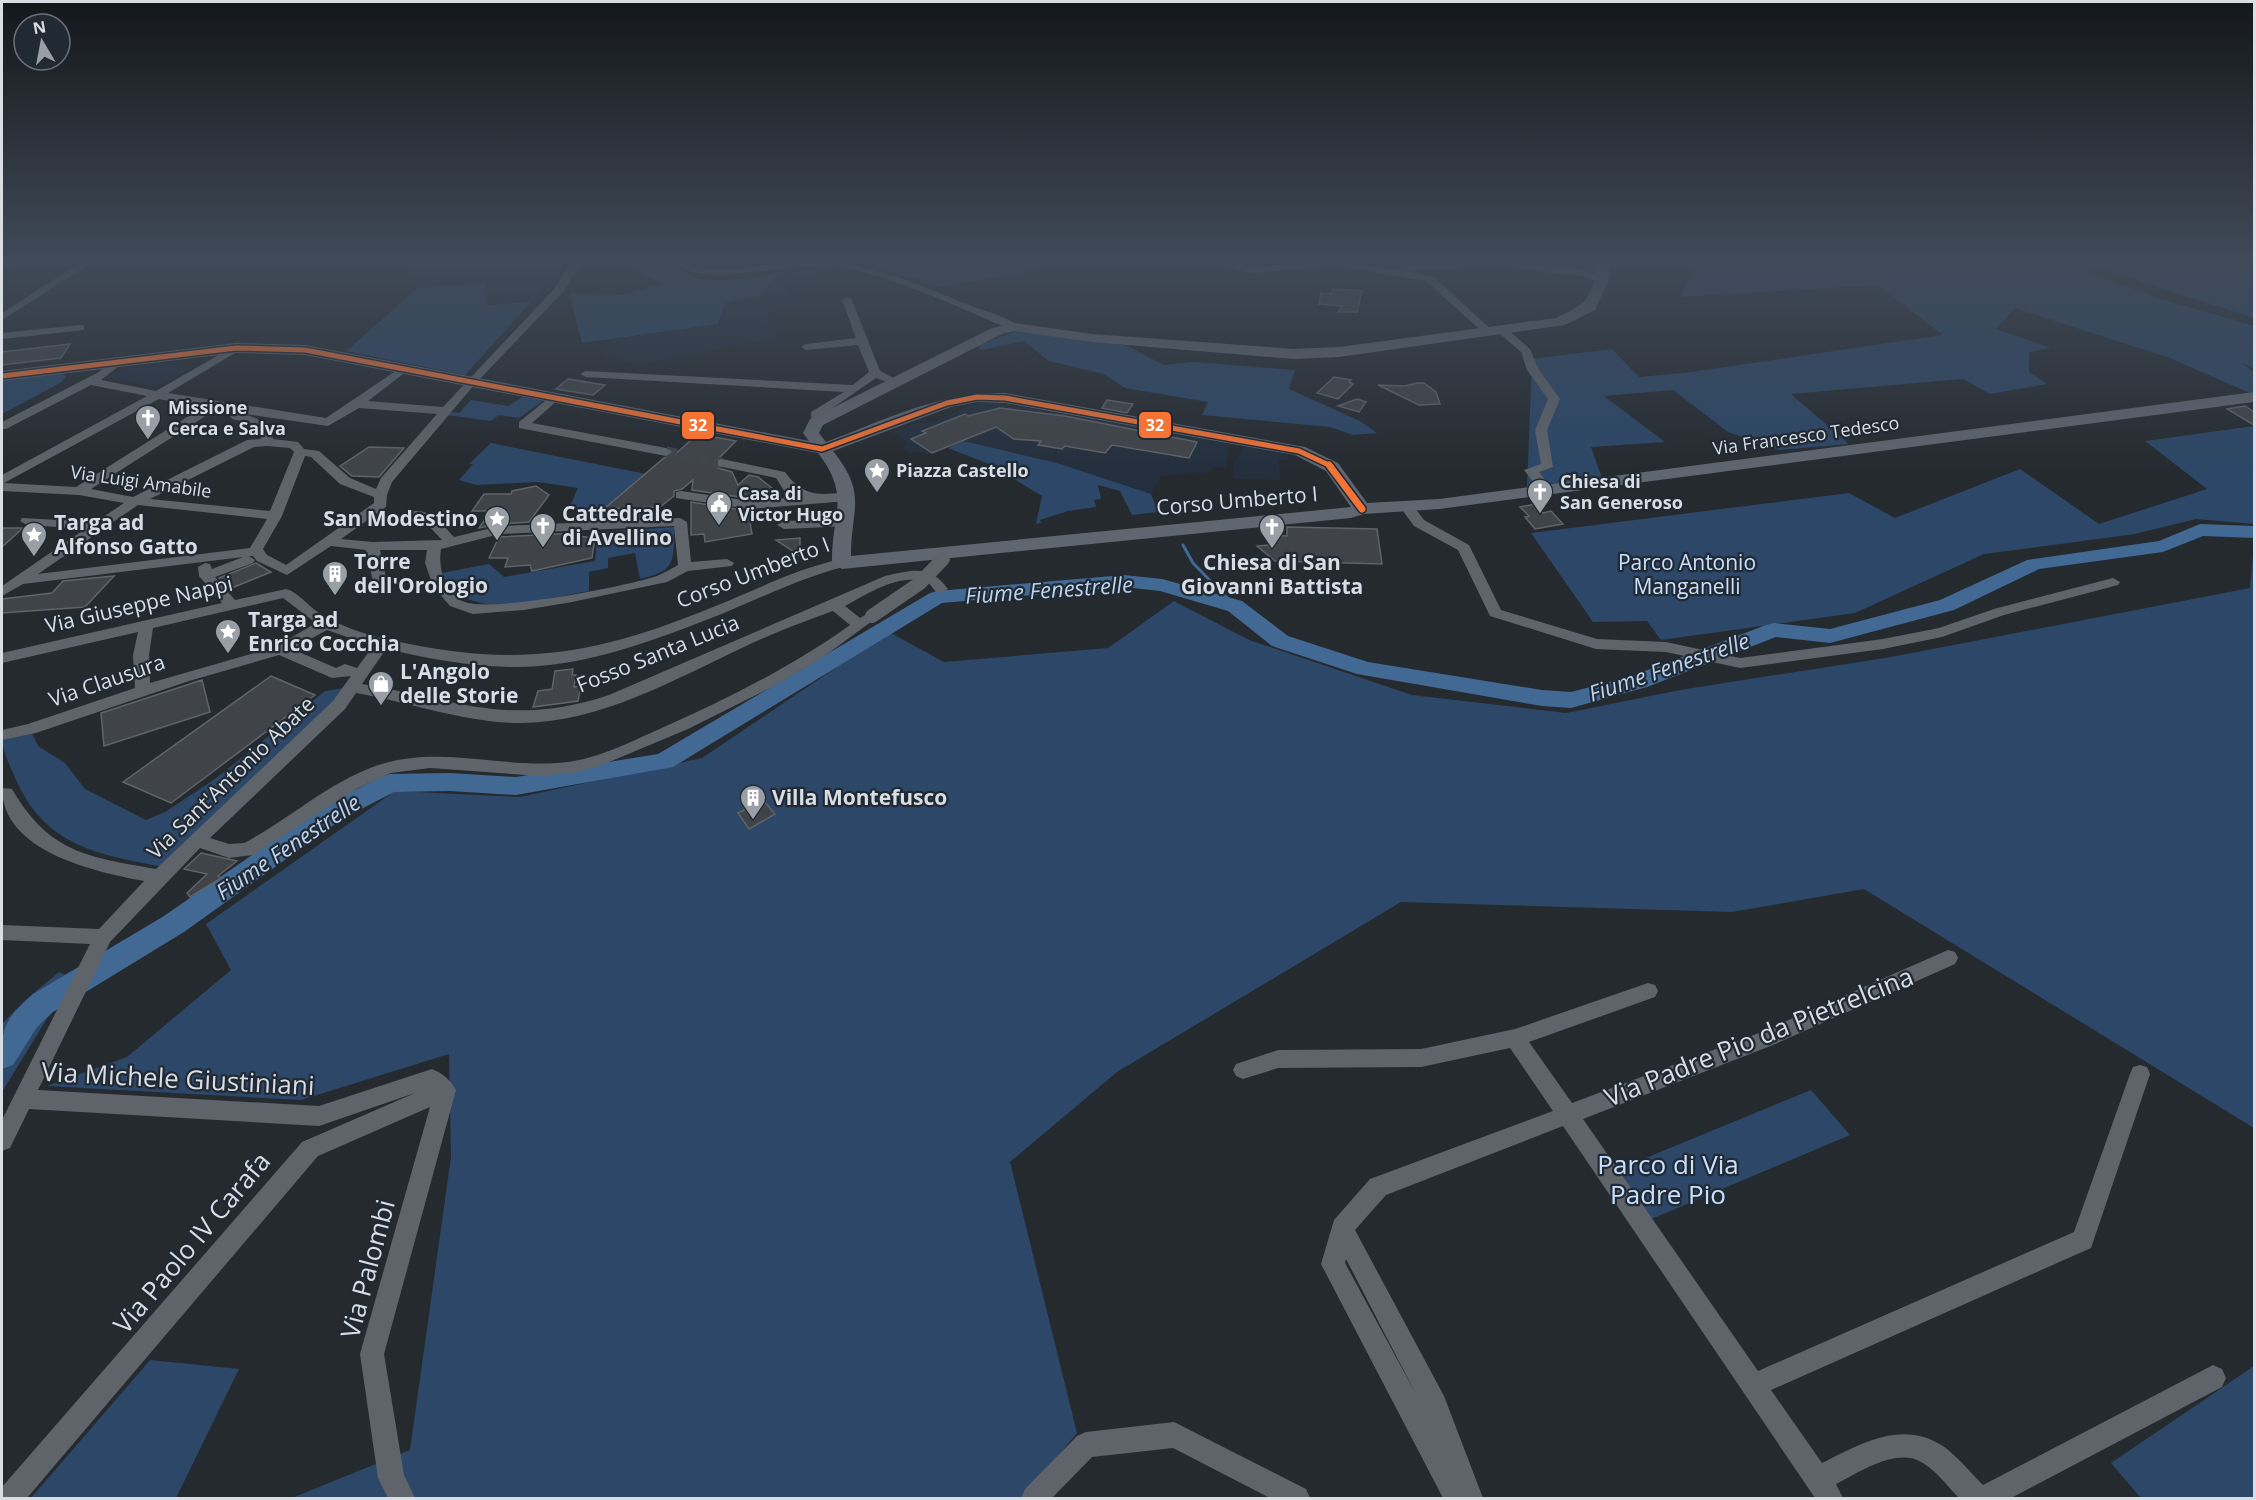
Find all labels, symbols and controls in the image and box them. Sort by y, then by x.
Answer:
north arrow [12,12,72,72]
text: N [31,15,48,39]
place label: Missione Cerca e Salva [168,395,286,440]
church icon: Missione Cerca e Salva [133,403,163,441]
street label: Via Francesco Tedesco [1711,410,1901,460]
line badge: 32 [681,411,715,440]
line badge: 32 [1138,411,1172,439]
text: 32 [689,414,707,436]
text: 32 [1146,414,1164,436]
place icon: Piazza Castello [862,456,892,494]
place label: Piazza Castello [896,458,1029,482]
street label: Via Luigi Amabile [69,459,213,503]
place label: Chiesa di San Generoso [1560,469,1683,514]
church icon: Chiesa di San Generoso [1525,477,1555,515]
street label: Corso Umberto I [1155,479,1319,521]
place label: Casa di Victor Hugo [738,481,843,526]
public building icon: Casa di Victor Hugo [704,489,734,527]
place label: Cattedrale di Avellino [562,499,673,551]
place label: San Modestino [323,504,478,532]
place icon: San Modestino [482,504,512,542]
place label: Targa ad Alfonso Gatto [54,508,198,560]
church icon: Cattedrale di Avellino [528,511,558,549]
church icon: Chiesa di San Giovanni Battista [1257,512,1287,550]
place icon: Targa ad Alfonso Gatto [19,520,49,558]
street label: Corso Umberto I [672,530,833,614]
place label: Torre dell'Orologio [354,547,488,599]
place label: Chiesa di San Giovanni Battista [1181,548,1363,600]
park label: Parco Antonio Manganelli [1618,548,1756,600]
building icon: Torre dell'Orologio [320,559,350,597]
water label: Fiume Fenestrelle [964,568,1134,610]
street label: Via Giuseppe Nappi [42,569,235,639]
place label: Targa ad Enrico Cocchia [248,605,400,657]
street label: Fosso Santa Lucia [572,608,743,698]
place icon: Targa ad Enrico Cocchia [213,617,243,655]
water label: Fiume Fenestrelle [1584,624,1753,708]
street label: Via Clausura [45,647,169,713]
place label: L'Angolo delle Storie [400,657,518,709]
shop icon: L'Angolo delle Storie [366,669,396,707]
street label: Via Sant'Antonio Abate [140,690,320,865]
building icon: Villa Montefusco [738,783,768,821]
place label: Villa Montefusco [772,783,947,811]
water label: Fiume Fenestrelle [209,787,366,906]
street label: Via Padre Pio da Pietrelcina [1599,958,1918,1115]
street label: Via Michele Giustiniani [41,1053,315,1103]
street label: Via Paolo IV Carafa [105,1144,278,1341]
park label: Parco di Via Padre Pio [1597,1146,1739,1212]
street label: Via Palombi [331,1195,403,1342]

